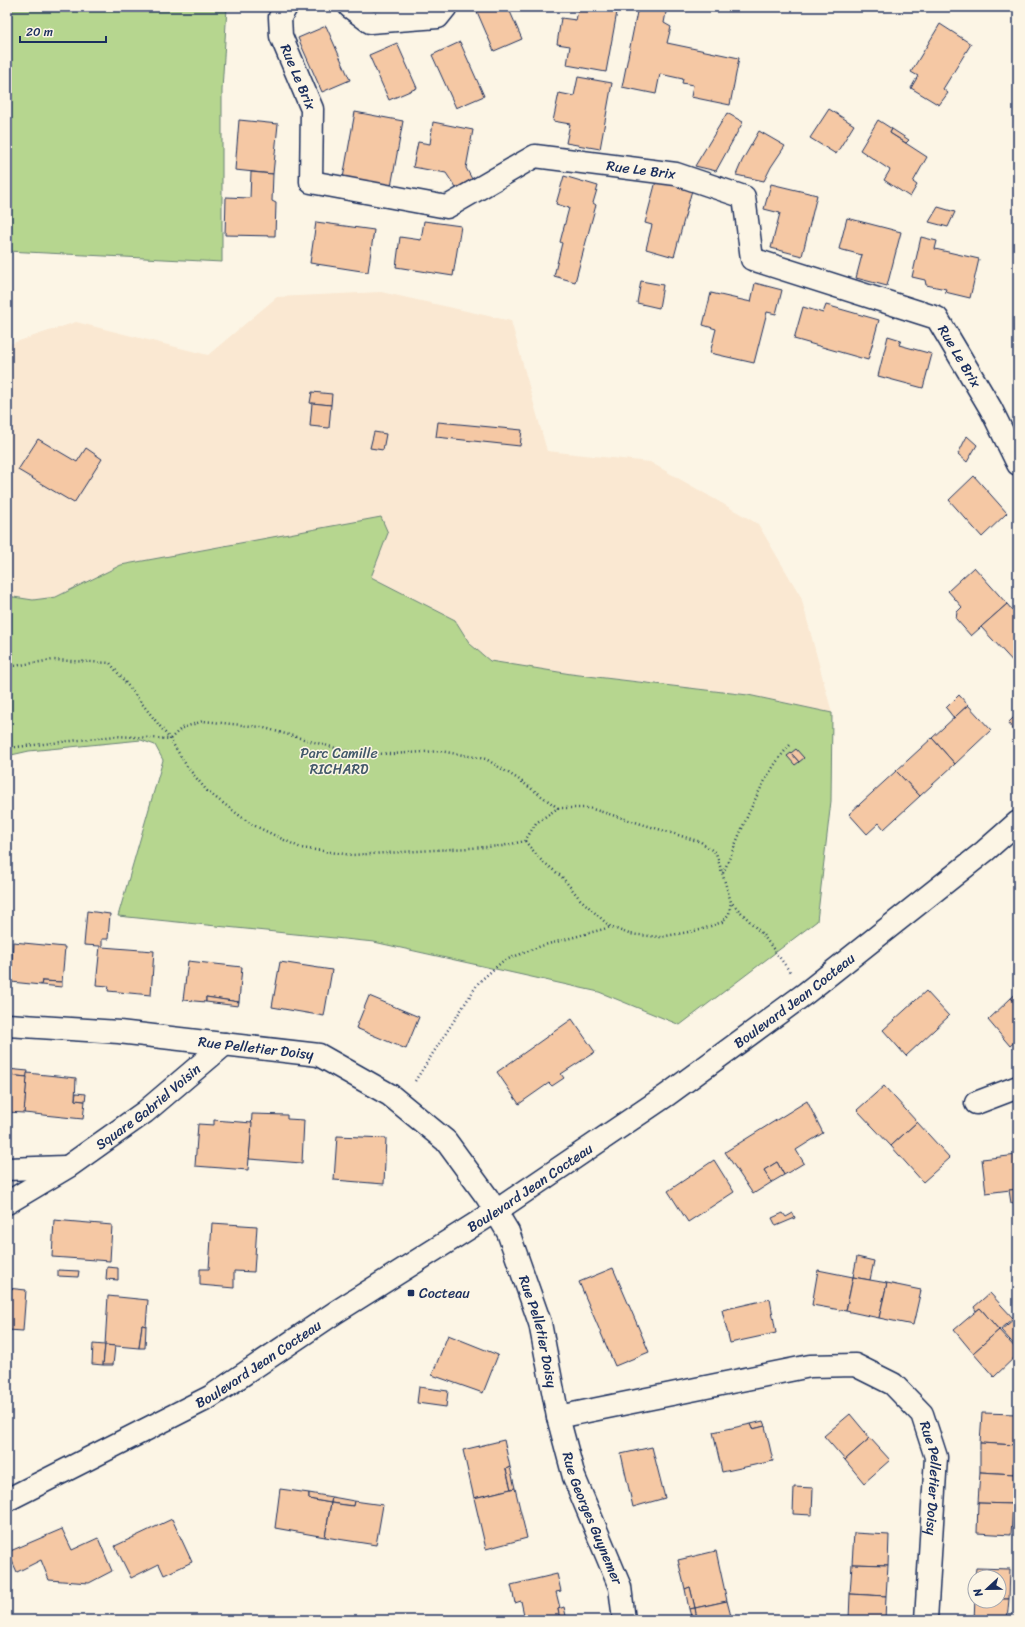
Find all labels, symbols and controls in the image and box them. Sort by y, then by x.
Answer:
scale bar [20,18,106,44]
text: 20 m [26,21,53,43]
street label: Rue Le Brix [273,40,323,115]
street label: Rue Le Brix [605,153,678,187]
street label: Rue Le Brix [931,320,988,393]
park label: Parc Camille RICHARD [300,741,378,782]
street label: Boulevard Jean Cocteau [728,946,861,1055]
street label: Rue Pelletier Doisy [197,1029,316,1067]
street label: Square Gabriel Voisin [90,1057,207,1157]
street label: Boulevard Jean Cocteau [462,1136,599,1239]
street label: Rue Pelletier Doisy [511,1272,564,1391]
place label: Cocteau [419,1281,470,1306]
marker: Cocteau [406,1288,416,1298]
street label: Boulevard Jean Cocteau [191,1313,327,1416]
street label: Rue Pelletier Doisy [912,1418,948,1537]
street label: Rue Georges Guynemer [555,1449,630,1590]
north arrow [967,1569,1007,1609]
text: N [968,1585,989,1601]

